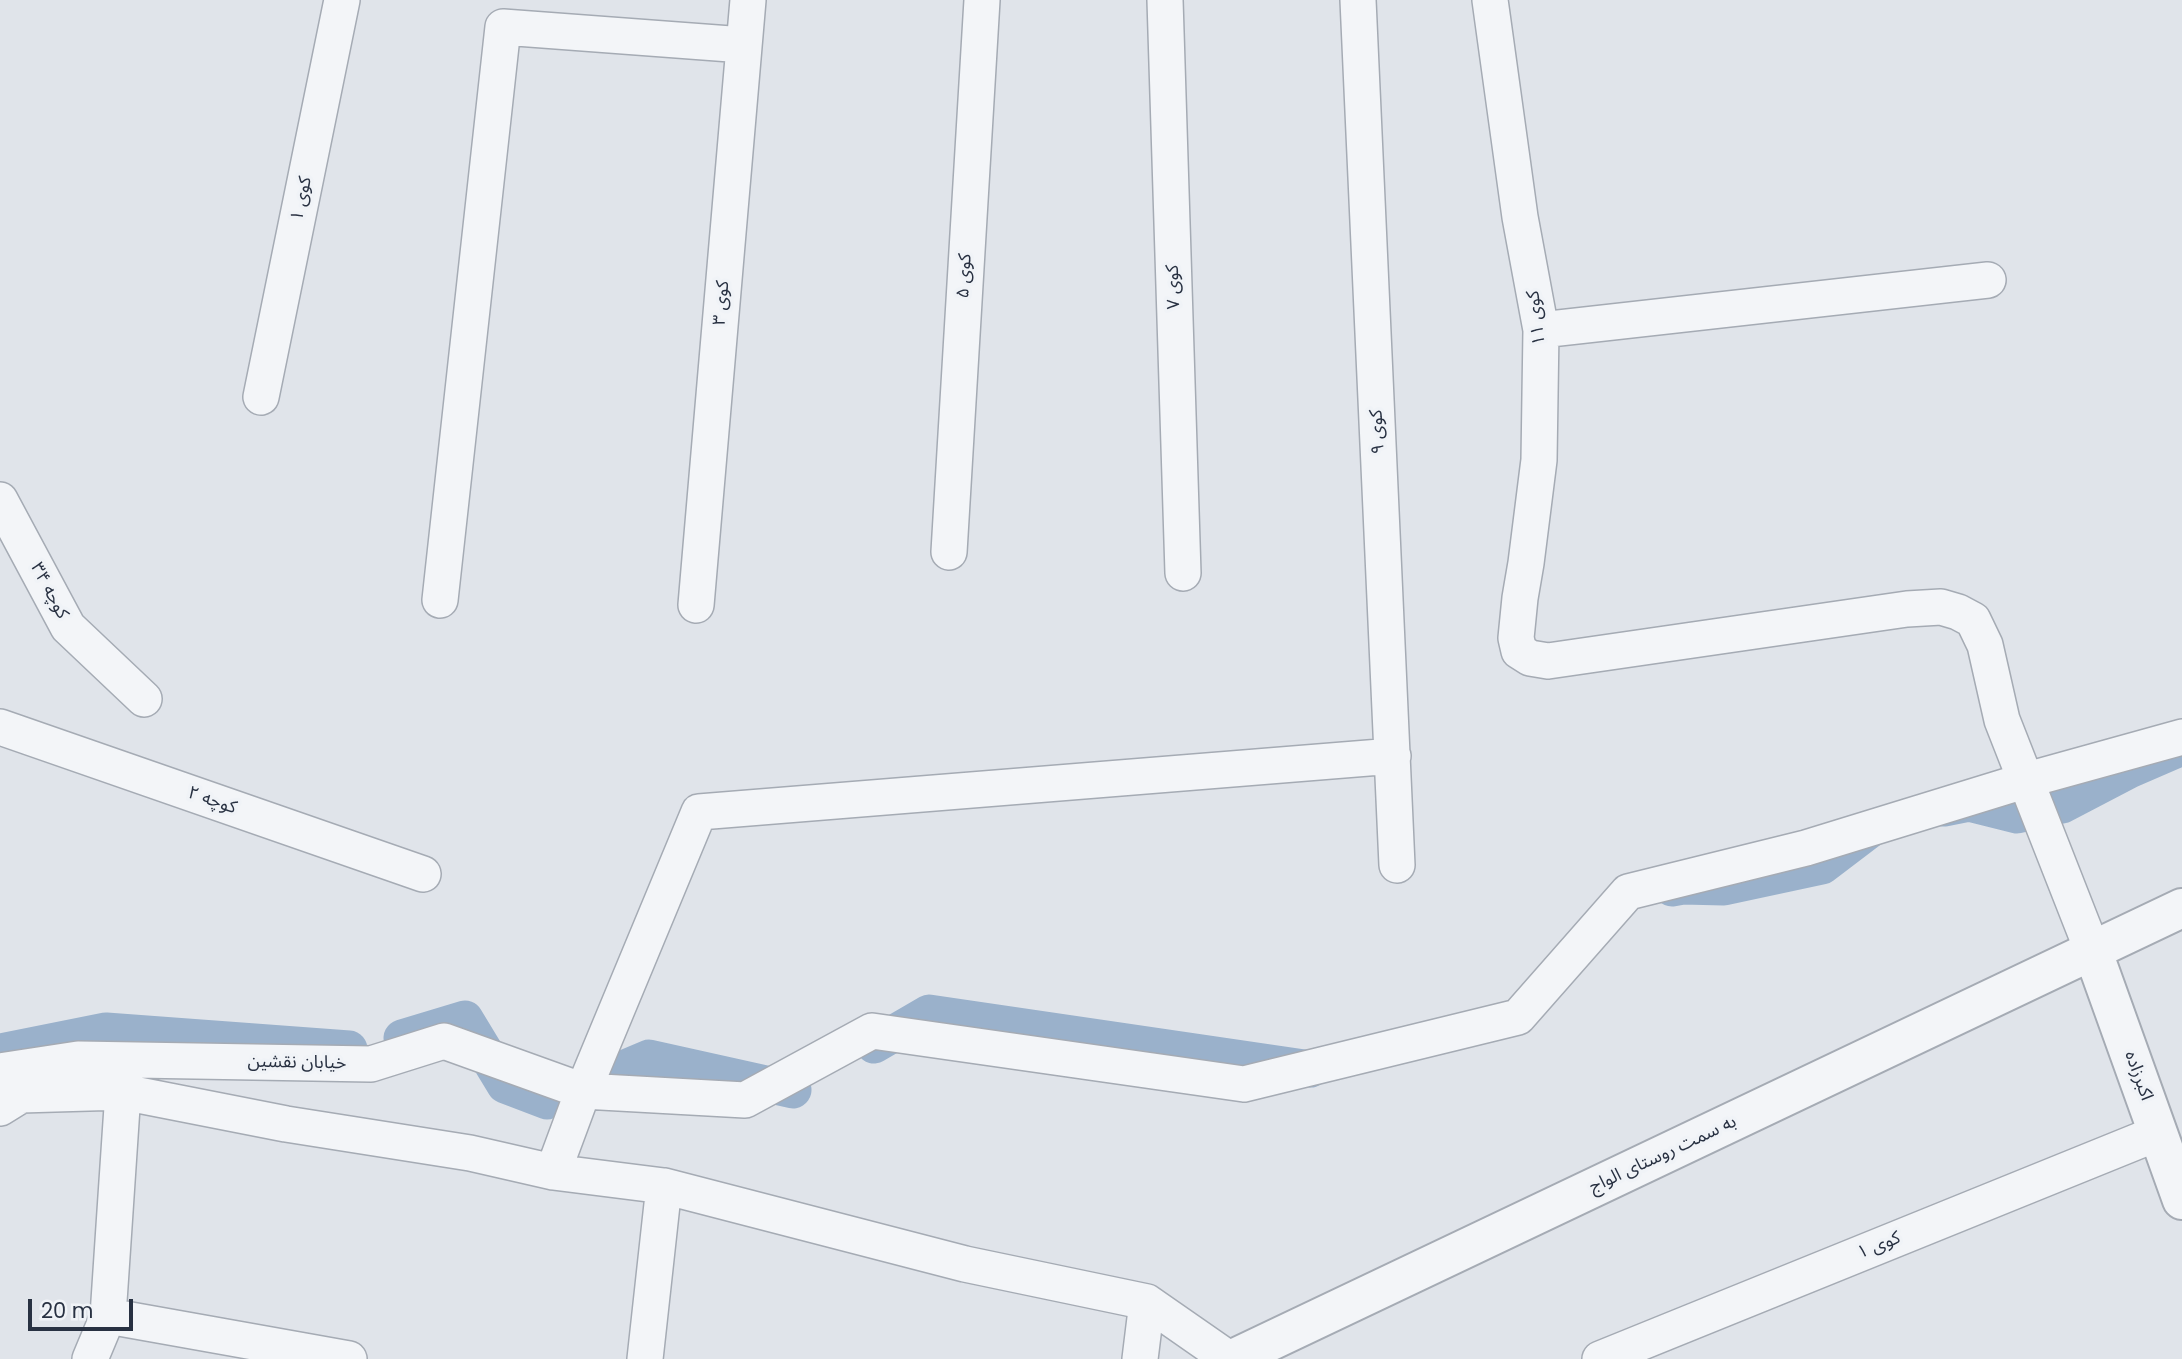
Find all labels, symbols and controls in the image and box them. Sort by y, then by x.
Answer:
street label: کوی ۱ [287,175,317,223]
street label: کوی ۵ [953,253,977,299]
street label: کوی ۷ [1162,264,1186,310]
street label: کوی ۳ [709,280,735,326]
street label: کوی ۱۱ [1523,289,1551,347]
street label: کوی ۹ [1366,409,1390,455]
street label: کوچه ۳۴ [25,559,73,623]
street label: کوچه ۲ [185,783,239,819]
street label: اکبرزاده [2119,1048,2157,1104]
street label: خیابان نقشین [247,1051,347,1075]
street label: به سمت روستای الواج [1586,1111,1740,1199]
street label: کوی ۱ [1854,1228,1904,1264]
scale bar [32,1286,136,1330]
text: 20 m [41,1296,94,1325]

